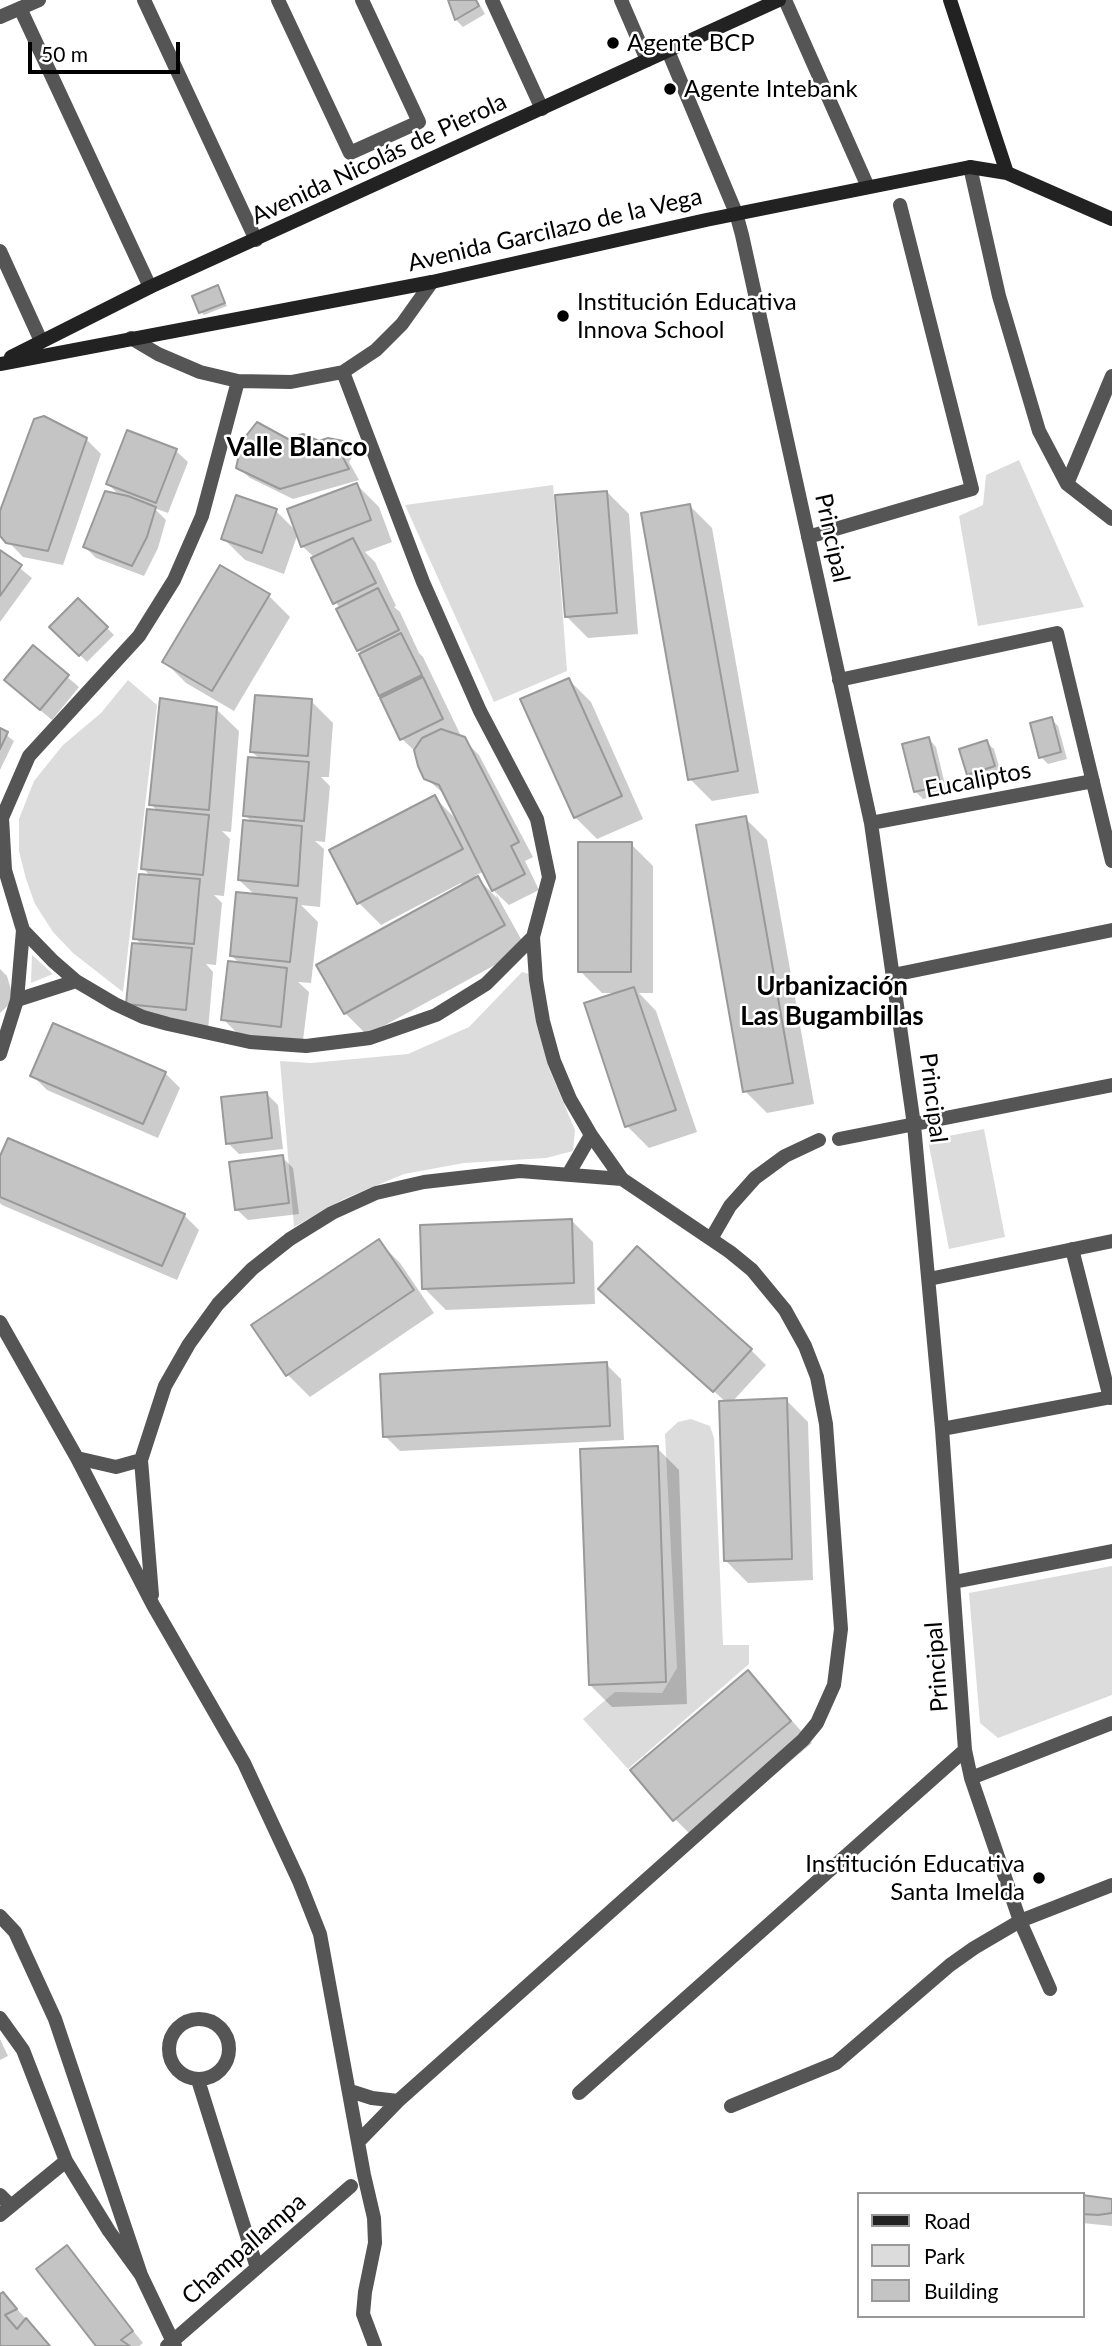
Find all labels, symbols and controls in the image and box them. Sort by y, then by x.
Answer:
scale bar [32,28,184,72]
place label: Agente BCP [627,29,755,57]
marker: Agente BCP [605,35,621,51]
text: 50 m [41,41,88,66]
place label: Agente Intebank [684,75,858,103]
marker: Agente Intebank [662,81,678,97]
street label: Avenida Nicolás de Pierola [247,87,511,231]
street label: Avenida Garcilazo de la Vega [405,182,705,278]
place label: Institución Educativa Innova School [577,288,797,344]
marker: Institución Educativa Innova School [555,308,571,324]
district label: Valle Blanco [227,432,367,464]
street label: Principal [809,491,855,585]
street label: Eucaliptos [923,756,1033,804]
district label: Urbanización Las Bugambillas [740,971,924,1032]
street label: Principal [913,1051,953,1145]
street label: Principal [919,1621,955,1713]
place label: Institución Educativa Santa Imelda [805,1850,1025,1906]
marker: Institución Educativa Santa Imelda [1031,1870,1047,1886]
street label: Champallampa [176,2187,312,2311]
legend [856,2192,1084,2318]
text: Road [924,2208,971,2233]
text: Park [924,2243,965,2268]
text: Building [924,2278,999,2303]

